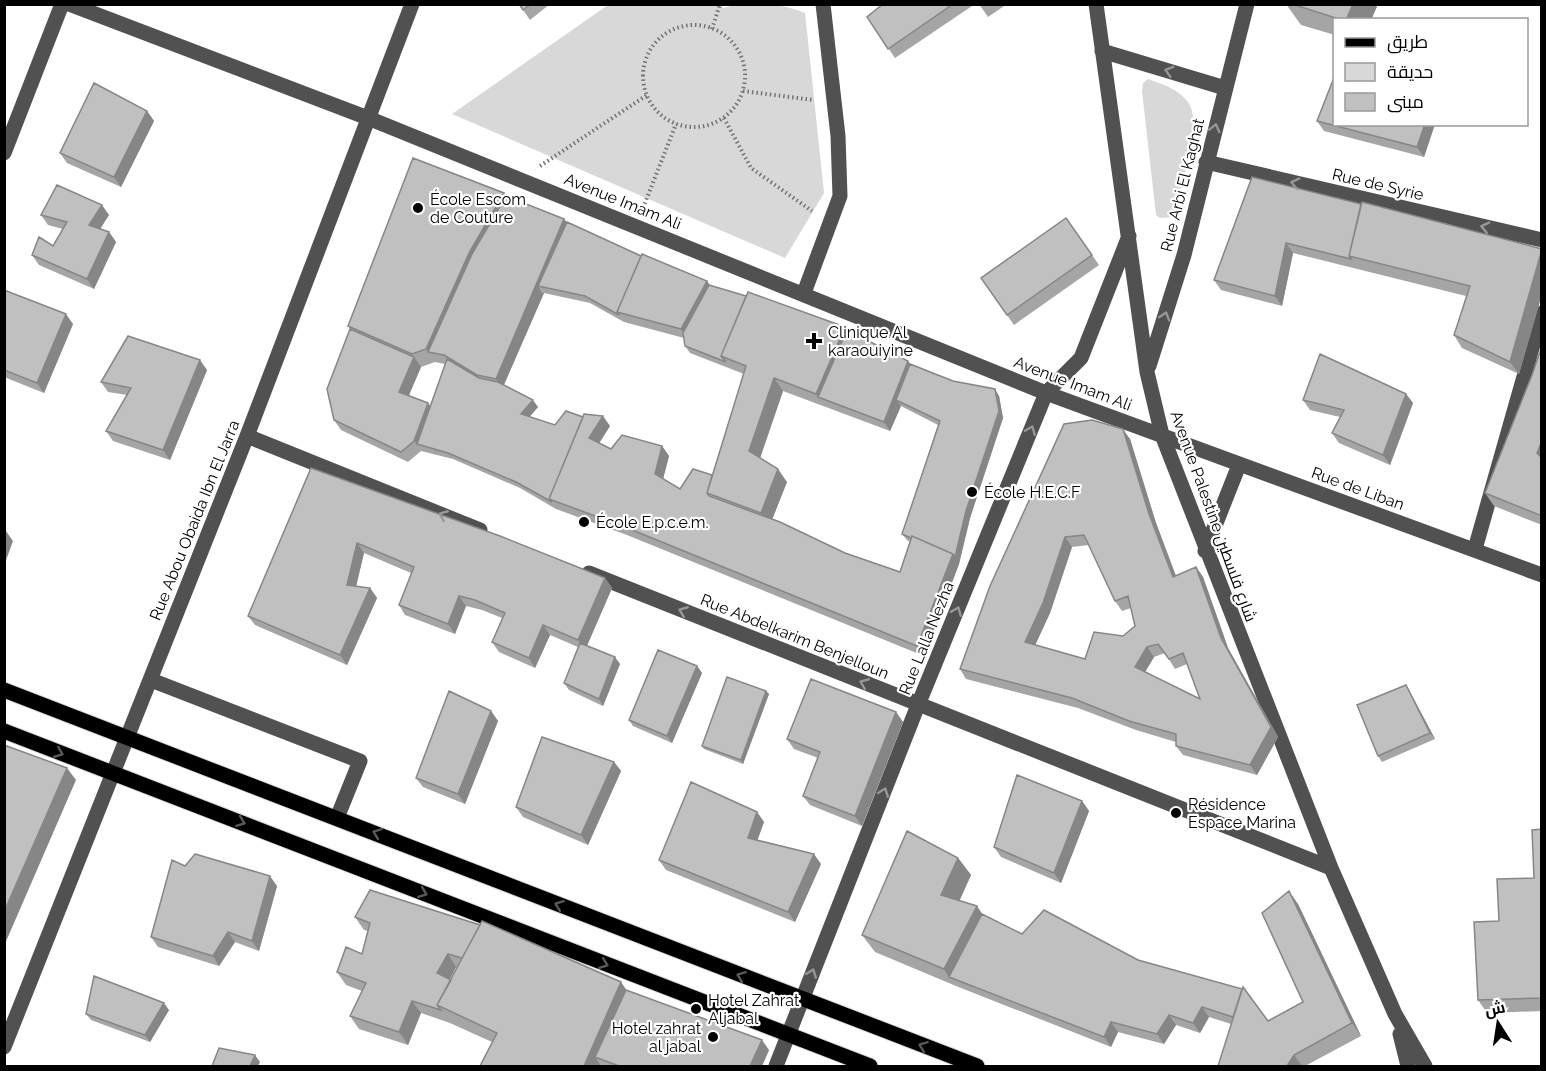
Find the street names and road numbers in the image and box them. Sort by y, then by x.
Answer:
street label: Rue Arbi El Kaghat [1157,116,1208,254]
street label: Rue de Syrie [1330,165,1426,204]
street label: Avenue Imam Ali [562,169,684,234]
street label: Avenue Imam Ali [1011,352,1134,415]
street label: Avenue Palestine شارع فلسطين [1165,408,1261,625]
street label: Rue Abou Obaida Ibn El Jarra [146,417,243,623]
street label: Rue de Liban [1309,463,1407,514]
street label: Rue Lalla Nezha [895,579,958,698]
street label: Rue Abdelkarim Benjelloun [698,590,892,683]

